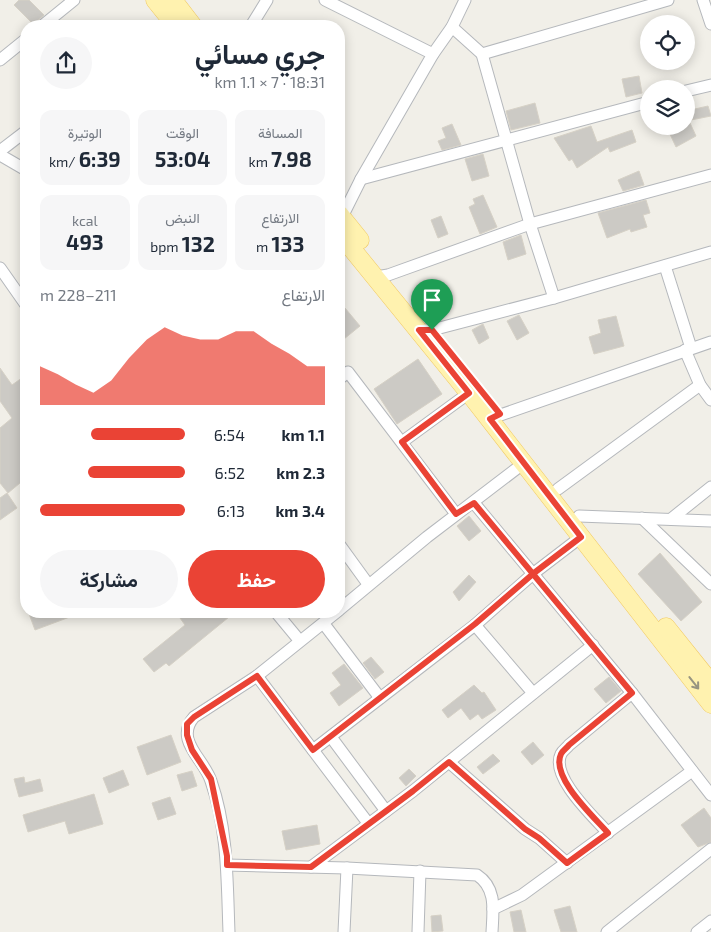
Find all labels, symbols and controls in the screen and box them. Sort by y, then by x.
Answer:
map controls [640,15,695,135]
button: locate [640,15,695,70]
text: جري مسائي [195,36,325,70]
button: share [40,37,92,89]
text: 18:31 · 7 × 1.1 km [214,72,325,91]
button: layers [640,80,695,135]
text: الوتيرة [68,124,102,141]
text: الوقت [166,124,199,141]
text: المسافة [258,124,302,141]
text: 6:39 [79,146,121,171]
text: 53:04 [155,146,210,171]
text: 7.98 [271,146,312,171]
text: /km [49,153,79,170]
text: km [249,153,271,170]
text: النبض [165,209,200,226]
text: الارتفاع [261,209,299,226]
text: kcal [72,212,98,229]
text: 493 [66,229,104,254]
text: 132 [182,231,215,256]
text: 133 [271,231,304,256]
text: bpm [150,238,182,255]
text: m [256,238,271,255]
pin [411,279,453,330]
text: 211–228 m [40,285,117,304]
text: الارتفاع [282,285,325,304]
icon: arrive [418,286,446,314]
text: 6:54 [214,425,245,444]
text: 1.1 km [281,425,325,444]
text: 6:52 [215,463,245,482]
text: 2.3 km [276,463,325,482]
text: 6:13 [217,501,245,520]
text: 3.4 km [275,501,325,520]
button: مشاركة [40,550,178,608]
button: حفظ [188,550,325,608]
one-way arrow [689,676,700,689]

